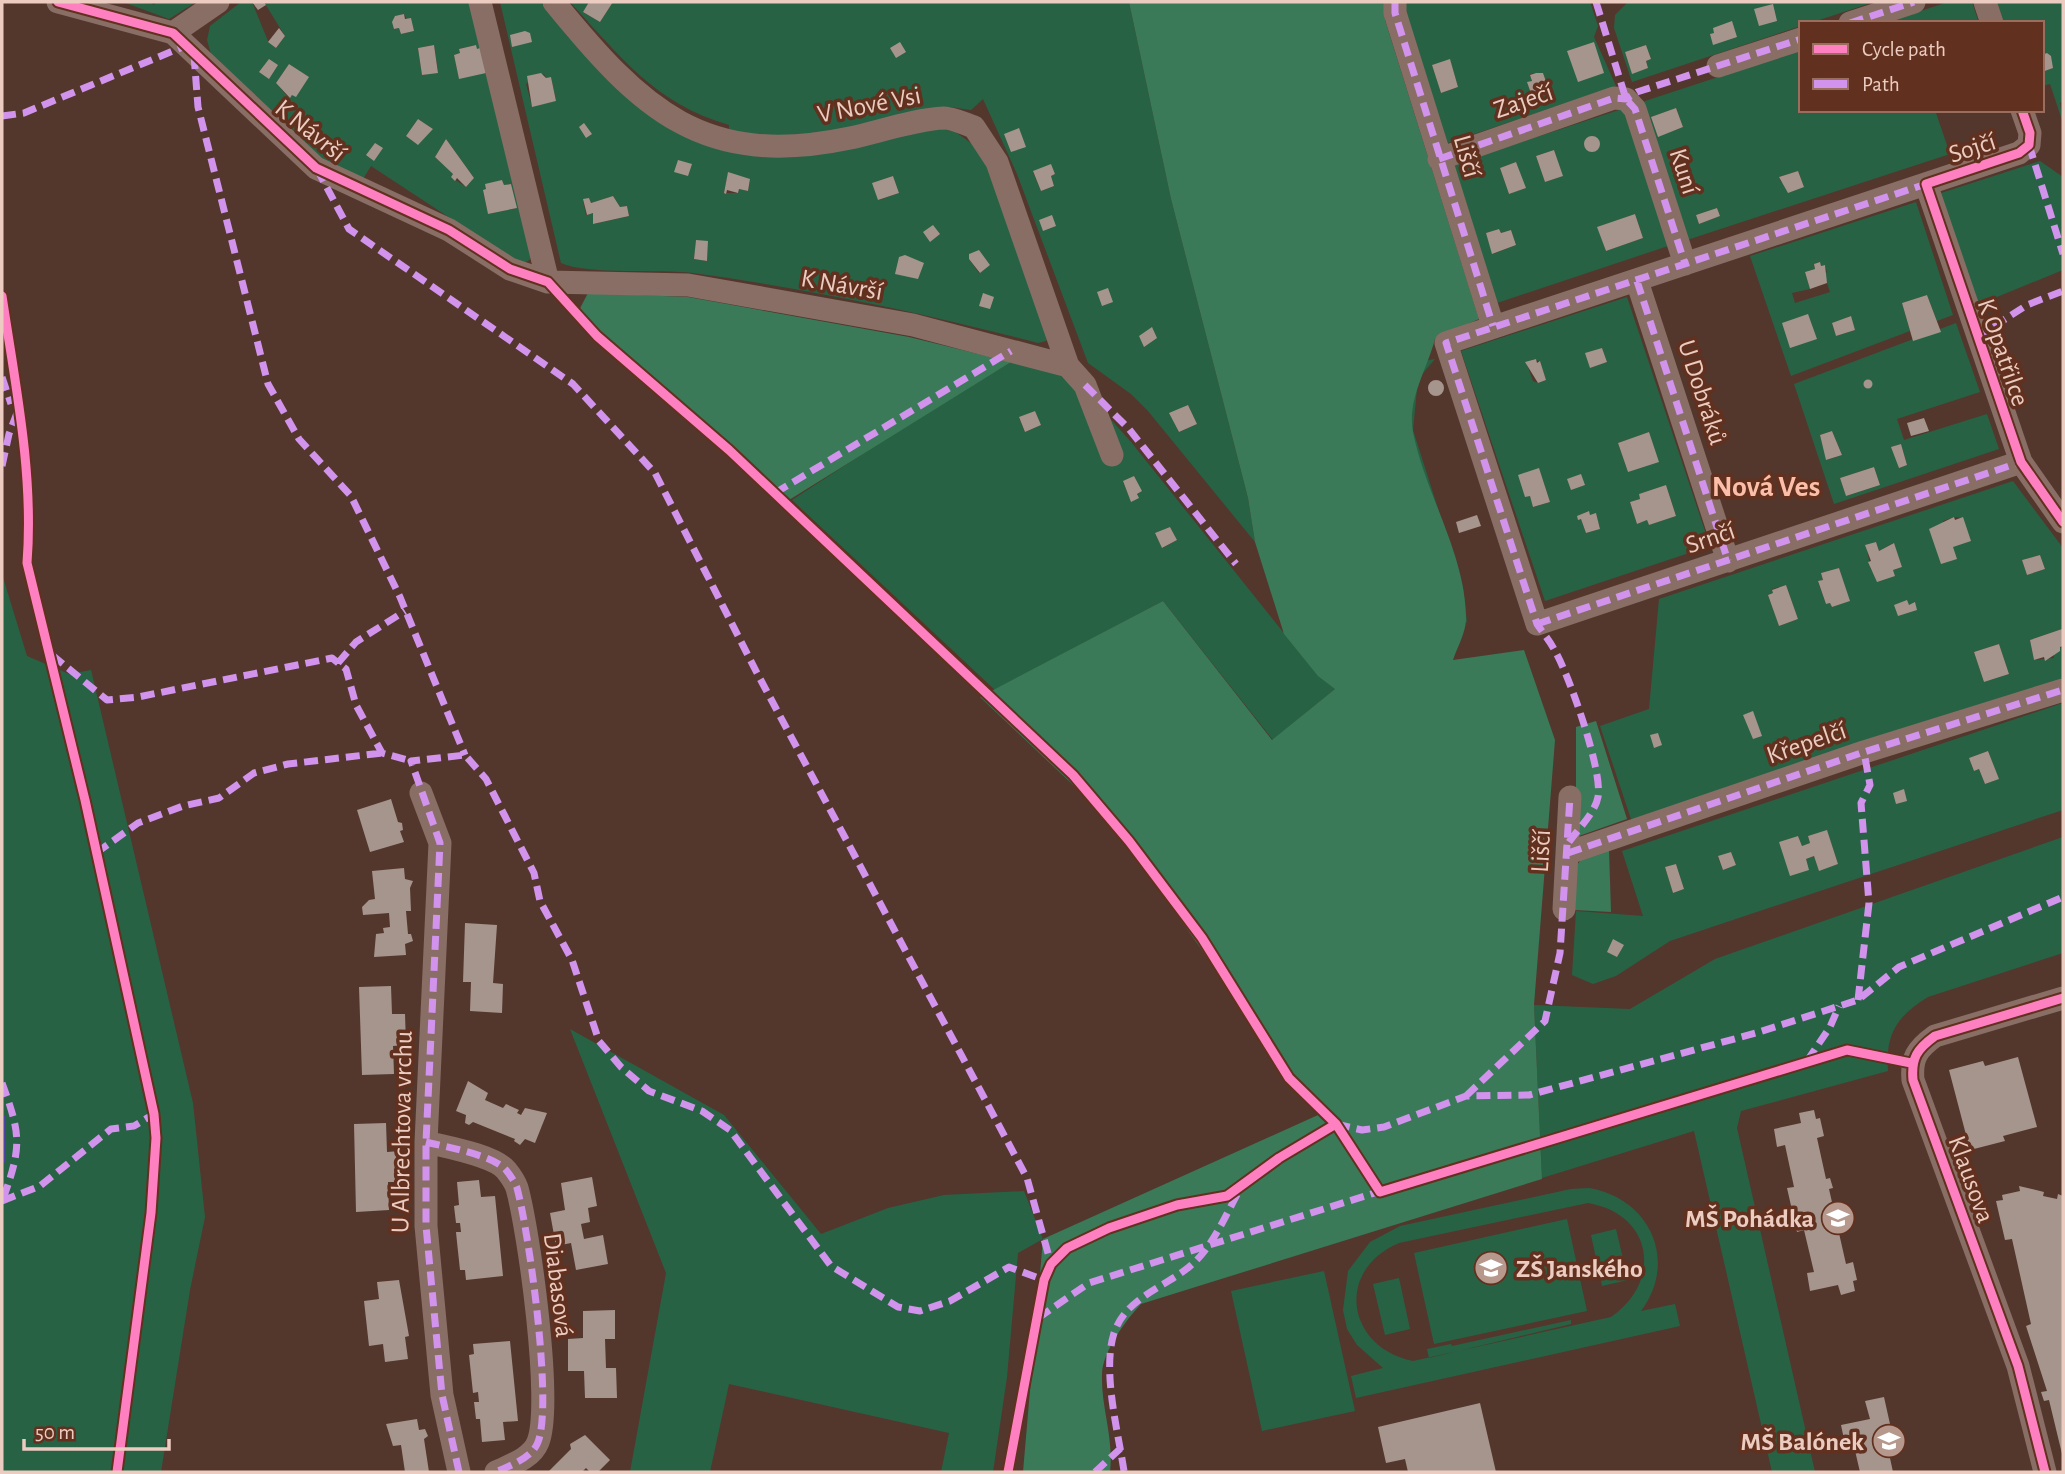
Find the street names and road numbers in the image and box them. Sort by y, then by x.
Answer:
street label: Zaječí [1490,79,1557,123]
street label: V Nové Vsi [815,82,923,128]
street label: K Návrší [270,95,351,167]
street label: Sojčí [1946,128,2000,168]
street label: Liščí [1449,132,1486,181]
street label: Kuní [1664,145,1704,198]
street label: K Návrší [799,265,886,305]
street label: K Opatřilce [1973,295,2034,409]
street label: U Dobráků [1673,337,1731,448]
street label: Srnčí [1682,517,1739,558]
street label: Křepelčí [1763,717,1850,769]
street label: Liščí [1527,828,1555,873]
street label: U Albrechtova vrchu [387,1031,417,1233]
street label: Klausova [1943,1132,1999,1226]
street label: Diabasová [539,1231,577,1339]

